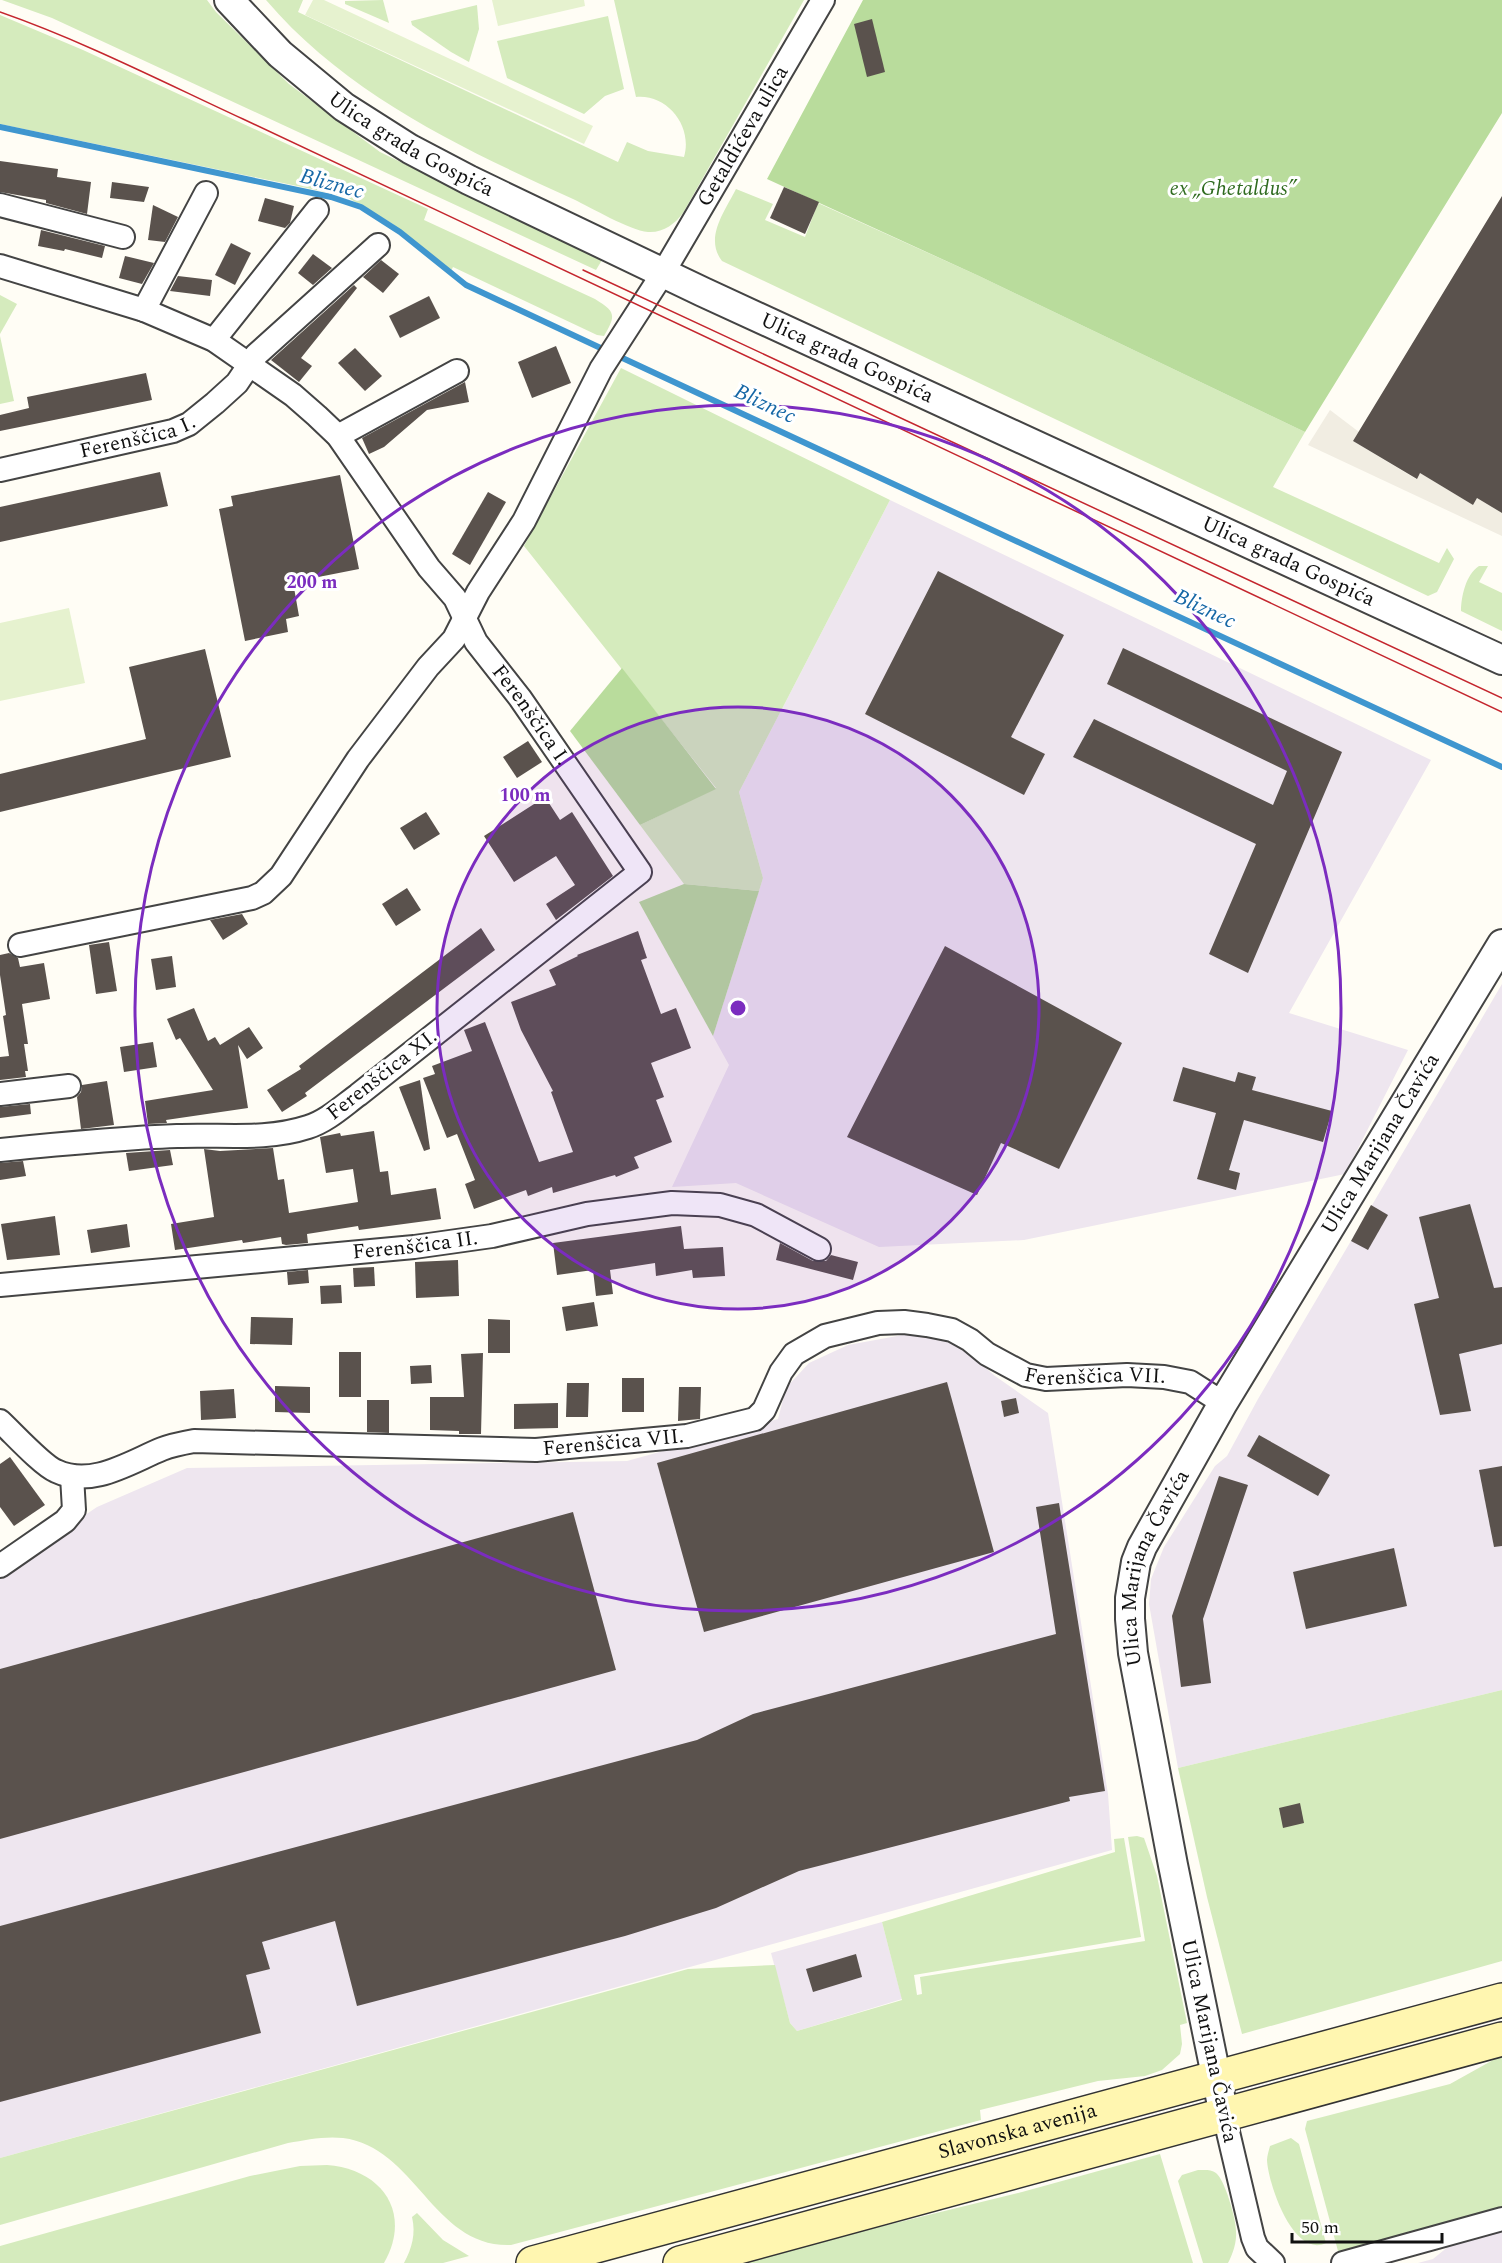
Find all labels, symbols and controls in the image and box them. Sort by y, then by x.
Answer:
street label: Getaldićeva ulica [689,59,798,213]
street label: Ulica grada Gospića [320,84,500,206]
water label: Bliznec [296,160,368,208]
park label: ex „Ghetaldus” [1169,173,1298,205]
street label: Ulica grada Gospića [755,304,940,412]
water label: Bliznec [728,375,802,433]
street label: Ferenščica I. [76,408,203,468]
street label: Ulica grada Gospića [1196,508,1381,616]
text: 200 m [286,569,338,596]
water label: Bliznec [1168,580,1242,638]
street label: Ferenščica I. [483,658,578,772]
text: 100 m [499,782,551,809]
centre of rings [728,998,748,1018]
street label: Ferenščica XI. [320,1021,444,1129]
street label: Ulica Marijana Čavića [1313,1046,1448,1241]
street label: Ferenščica II. [351,1222,480,1269]
street label: Ferenščica VII. [1021,1359,1166,1395]
street label: Ferenščica VII. [541,1420,685,1465]
street label: Ulica Marijana Čavića [1114,1463,1199,1669]
street label: Ulica Marijana Čavića [1172,1936,1246,2146]
street label: Slavonska avenija [934,2094,1101,2168]
scale bar [1292,2206,1442,2244]
text: 50 m [1301,2214,1339,2241]

